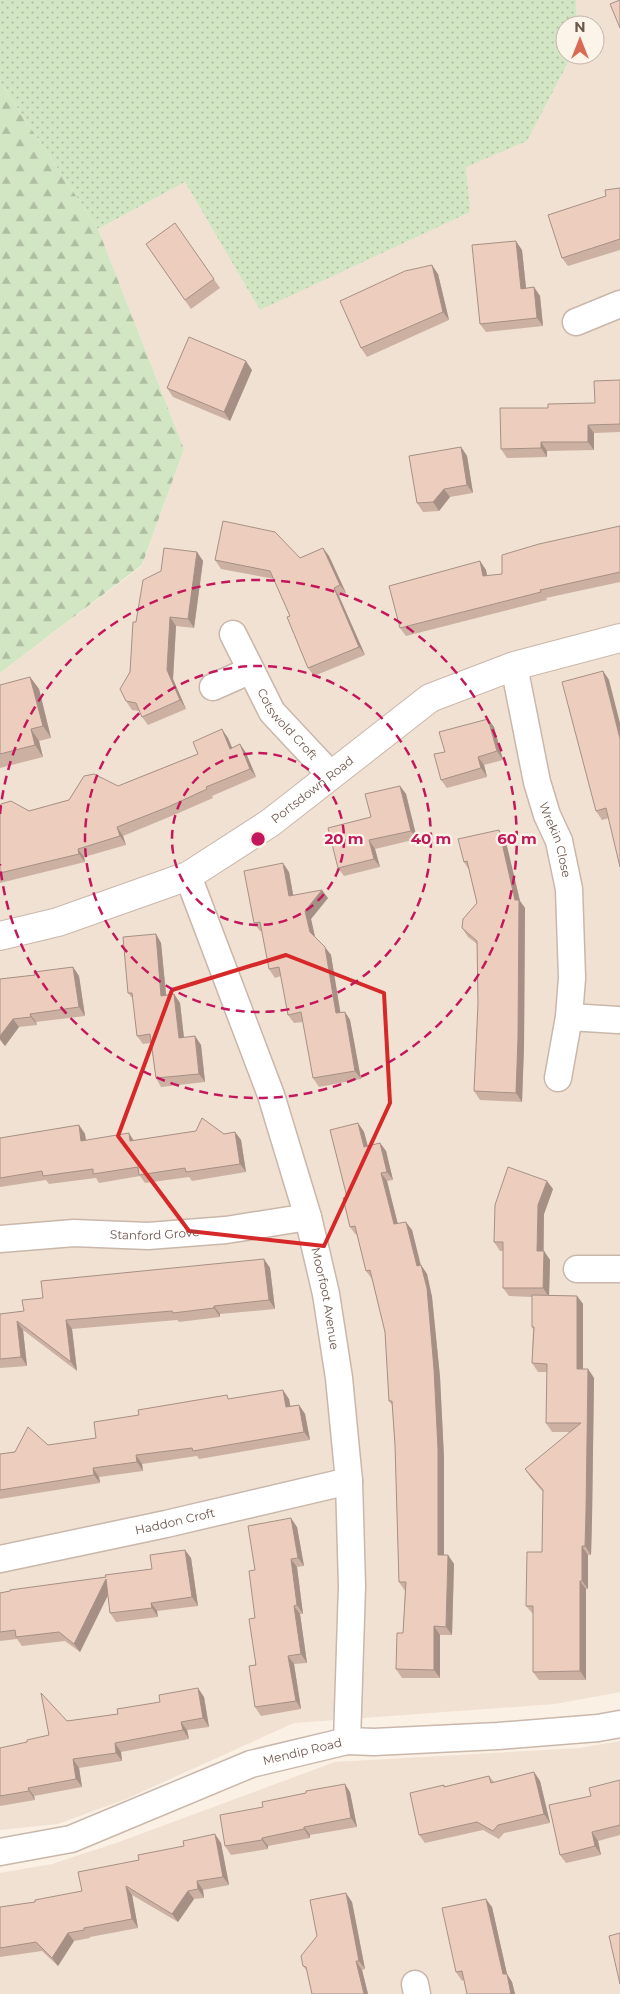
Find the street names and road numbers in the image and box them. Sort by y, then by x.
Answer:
street label: Cotswold Croft [254,686,321,763]
street label: Portsdown Road [268,753,356,826]
street label: Wrekin Close [536,800,574,879]
street label: Stanford Grove [110,1224,200,1243]
street label: Moorfoot Avenue [308,1246,342,1351]
street label: Haddon Croft [134,1505,217,1537]
street label: Mendip Road [261,1734,343,1768]

